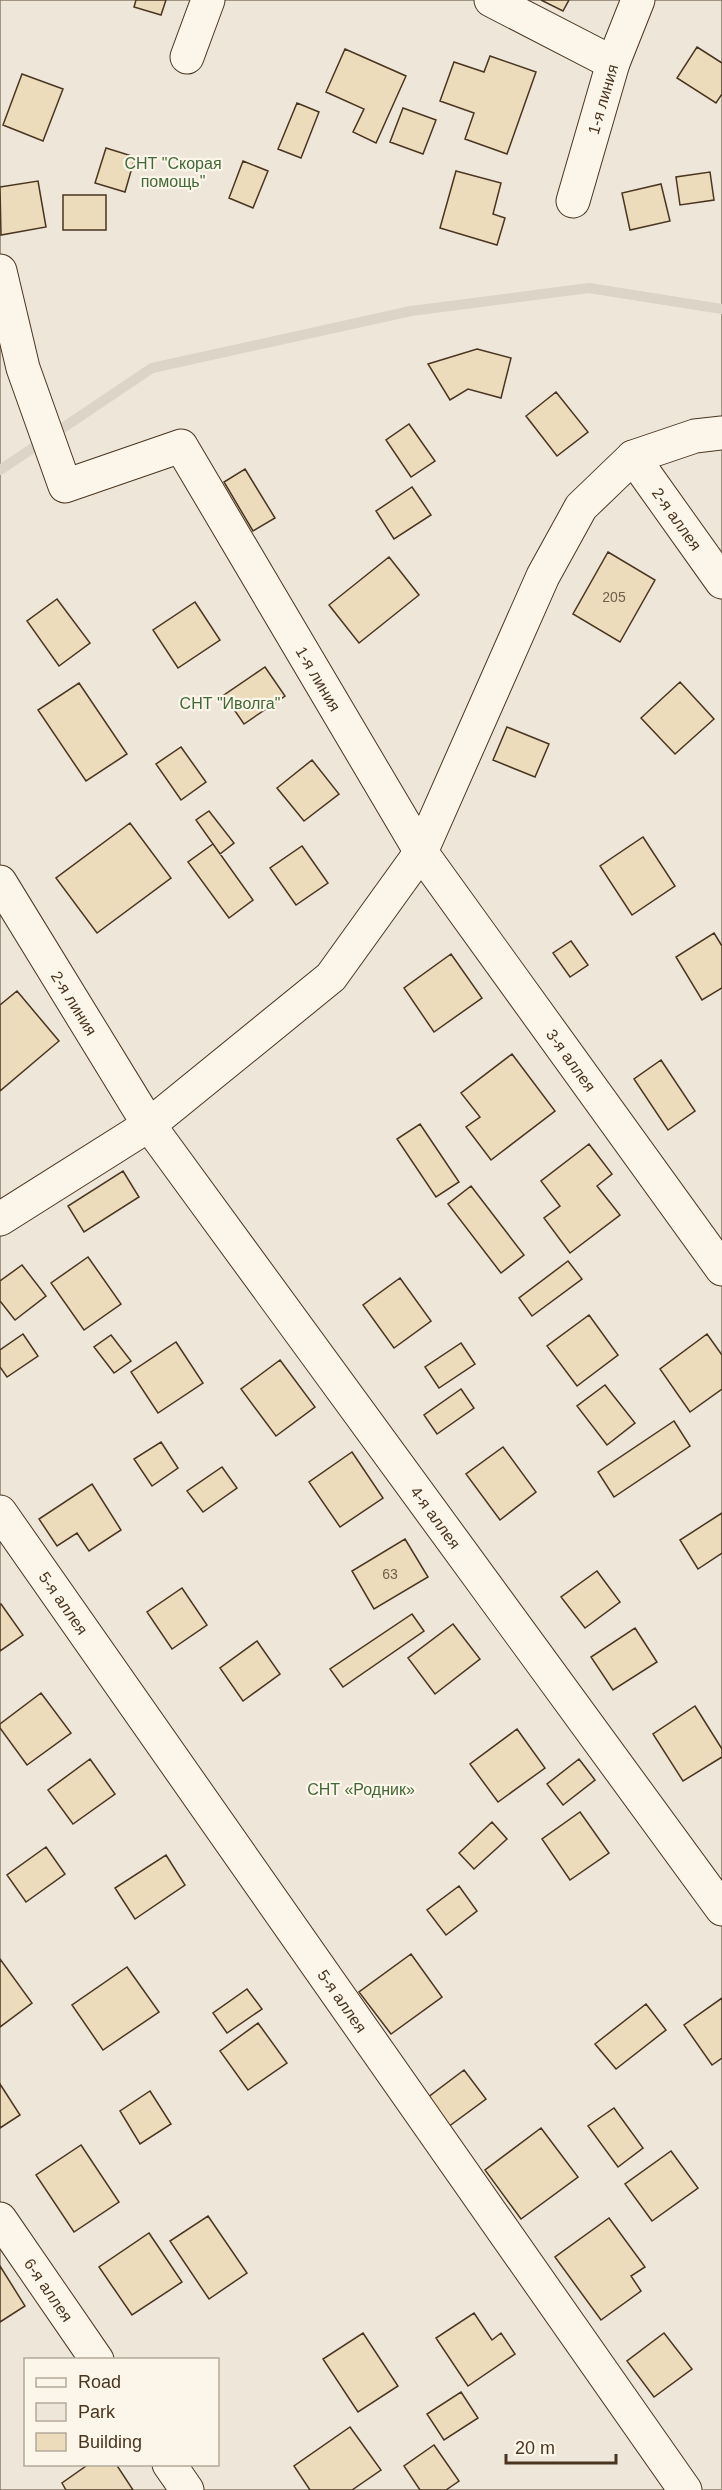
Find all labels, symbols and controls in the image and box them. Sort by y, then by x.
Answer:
street label: 1-я линия [584,62,621,136]
park label: СНТ "Скорая помощь" [124,155,222,190]
street label: 2-я аллея [649,484,705,553]
house number: 205 [602,589,626,605]
street label: 1-я линия [293,643,344,714]
park label: СНТ "Иволга" [180,695,280,712]
street label: 2-я линия [48,968,100,1038]
street label: 3-я аллея [543,1026,599,1095]
street label: 4-я аллея [407,1483,464,1552]
house number: 63 [382,1566,398,1582]
street label: 5-я аллея [36,1568,91,1637]
park label: СНТ «Родник» [307,1781,415,1798]
street label: 5-я аллея [315,1966,370,2036]
street label: 6-я аллея [21,2255,76,2325]
legend [24,2358,219,2466]
text: Road [78,2372,121,2392]
text: Park [78,2402,116,2422]
scale bar [506,2427,616,2465]
text: Building [78,2432,142,2452]
text: 20 m [515,2438,555,2458]

